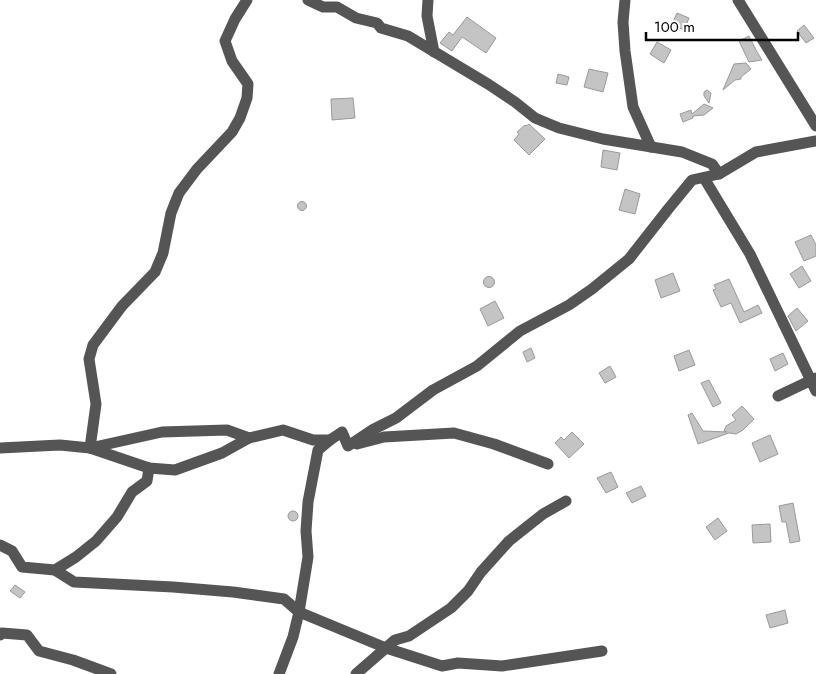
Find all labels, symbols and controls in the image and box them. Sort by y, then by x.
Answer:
scale bar [646,10,798,42]
text: 100 m [654,16,695,38]

